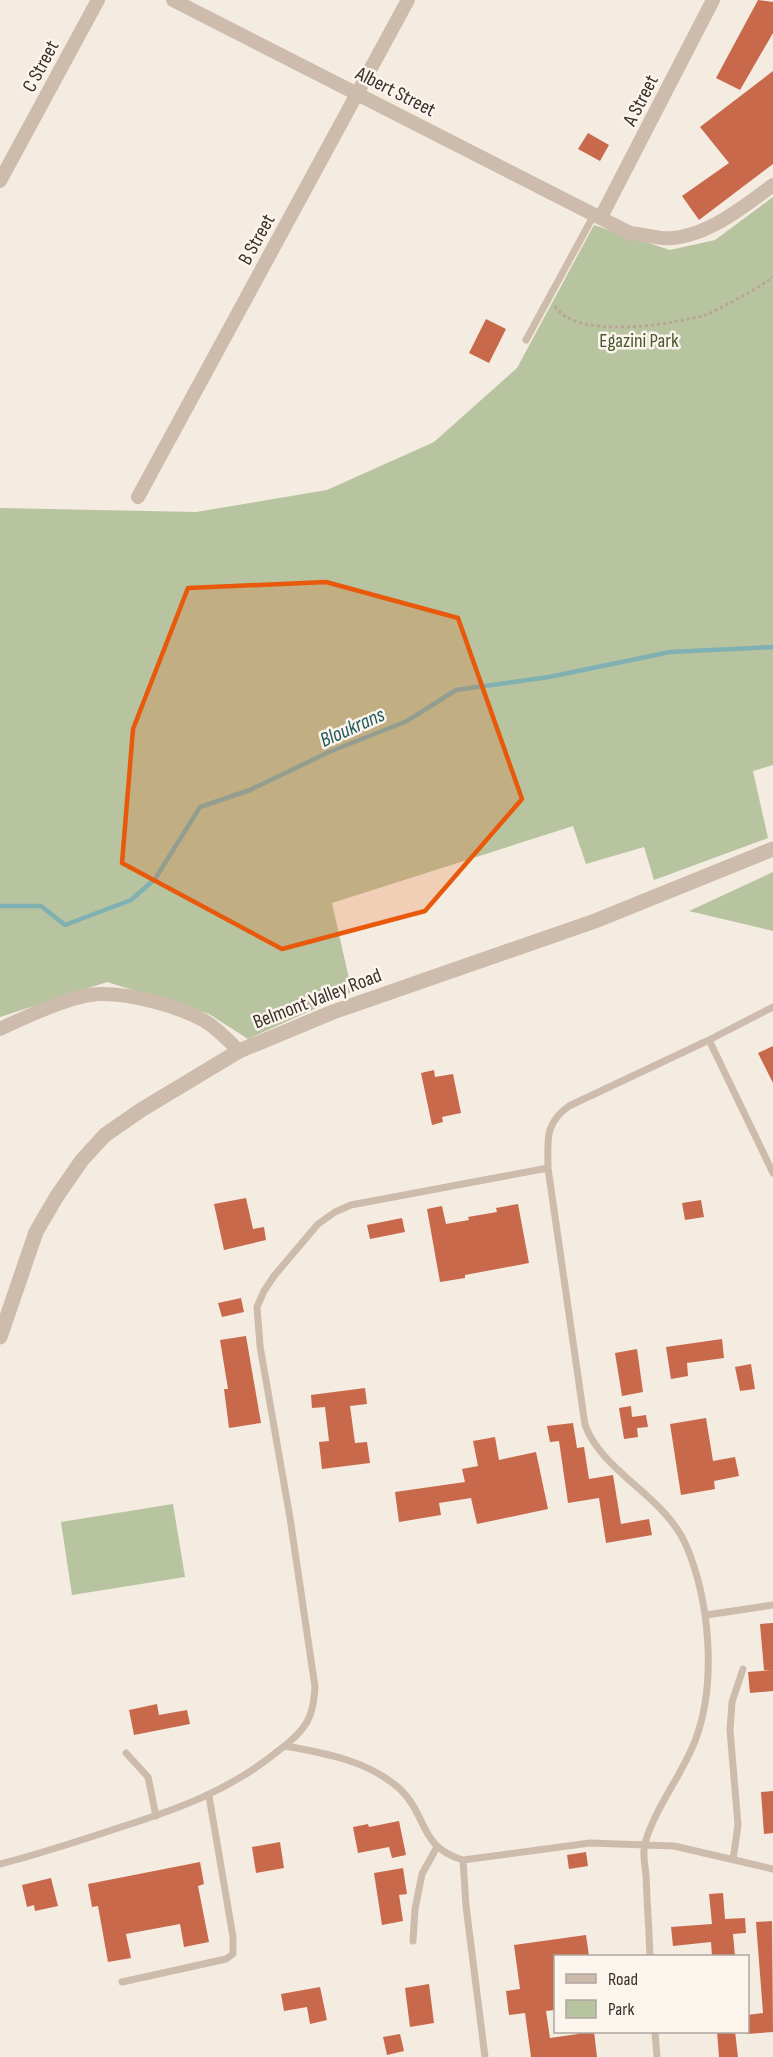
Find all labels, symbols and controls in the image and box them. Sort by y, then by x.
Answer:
street label: C Street [17,37,64,96]
street label: Albert Street [351,61,439,122]
street label: A Street [617,71,664,131]
street label: B Street [233,210,281,269]
park label: Egazini Park [599,329,679,353]
water label: Bloukrans [316,702,389,753]
street label: Belmont Valley Road [250,963,385,1034]
legend [554,1955,749,2033]
text: Road [608,1969,638,1990]
text: Park [608,1999,634,2020]

